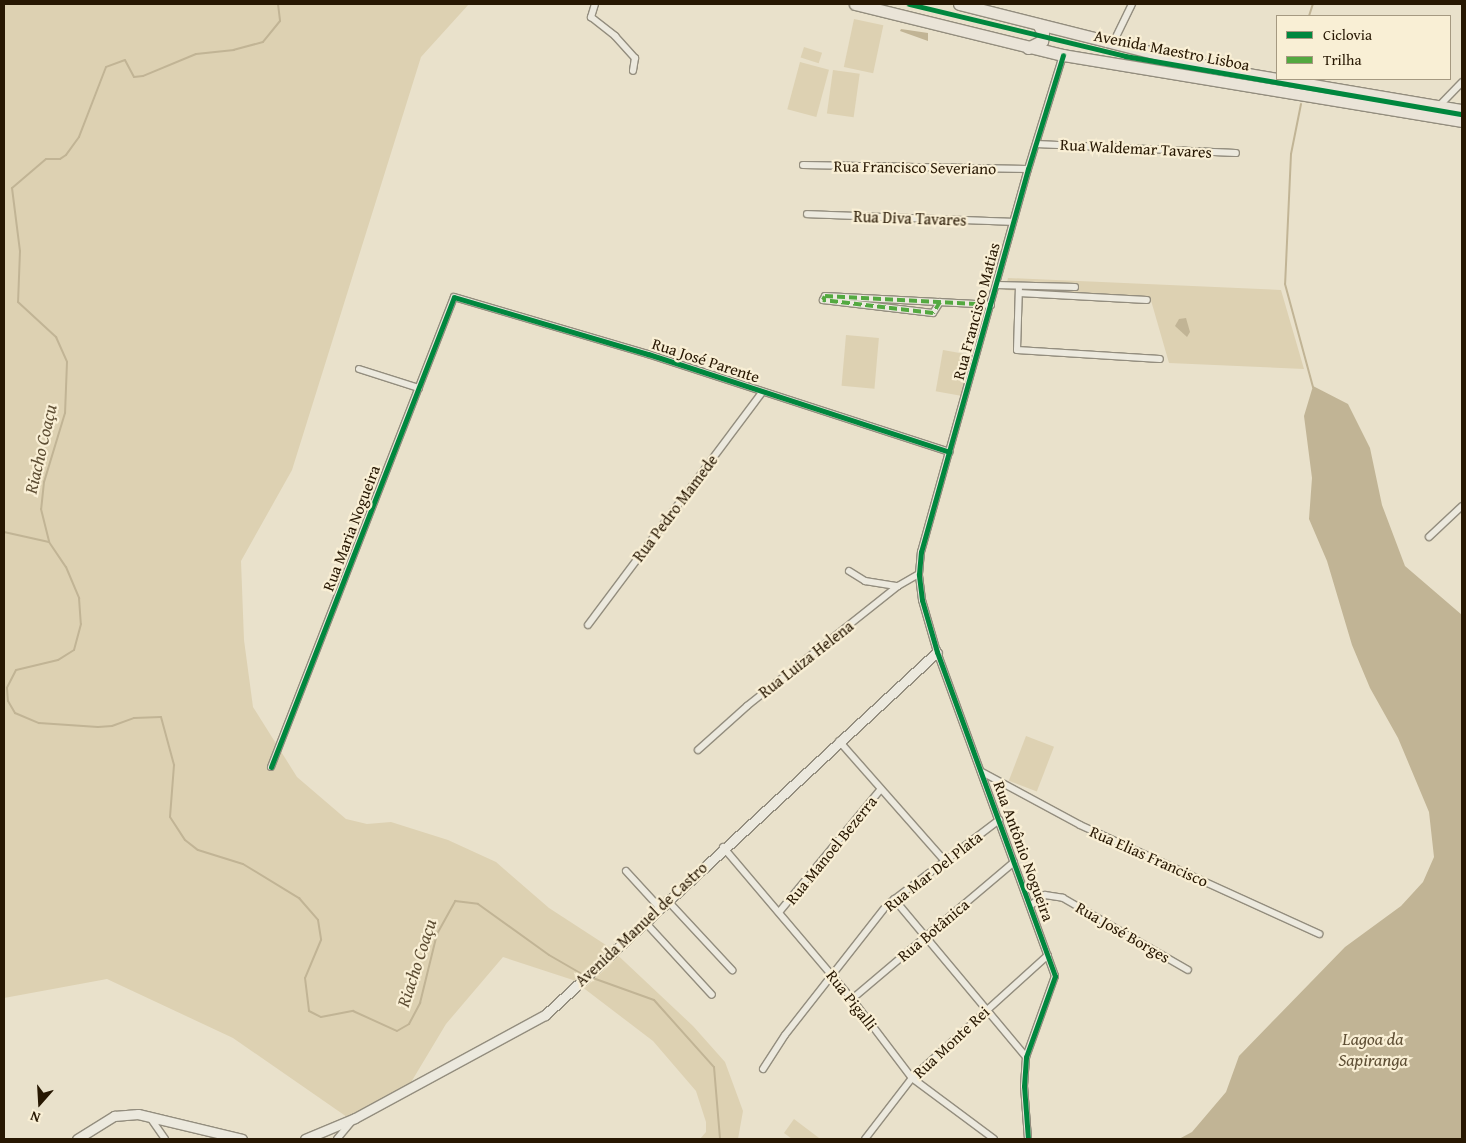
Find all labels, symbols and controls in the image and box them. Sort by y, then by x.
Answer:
legend [1276,15,1451,80]
text: Ciclovia [1323,24,1372,45]
street label: Avenida Maestro Lisboa [1093,26,1251,74]
text: Trilha [1323,49,1362,70]
street label: Rua Waldemar Tavares [1060,134,1212,162]
street label: Rua Francisco Severiano [834,156,996,178]
street label: Rua Diva Tavares [853,206,967,230]
street label: Rua Francisco Matias [948,240,1004,382]
street label: Rua José Parente [650,334,762,386]
water label: Riacho Coaçu [20,402,62,496]
street label: Rua Pedro Mamede [629,451,721,565]
street label: Rua Maria Nogueira [318,462,384,594]
street label: Rua Luiza Helena [755,616,857,702]
street label: Rua Antônio Nogueira [990,778,1058,924]
street label: Rua Manoel Bezerra [781,792,881,908]
street label: Rua Elias Francisco [1087,821,1211,891]
street label: Rua Mar Del Plata [880,827,986,915]
street label: Avenida Manuel de Castro [571,858,711,990]
street label: Rua Botânica [893,895,973,965]
street label: Rua José Borges [1073,897,1173,967]
water label: Riacho Coaçu [393,916,441,1010]
street label: Rua Pigalli [823,966,881,1034]
street label: Rua Monte Rei [909,1002,993,1082]
water label: Lagoa da Sapiranga [1338,1029,1408,1072]
north arrow [15,1078,65,1128]
text: N [27,1106,43,1128]

